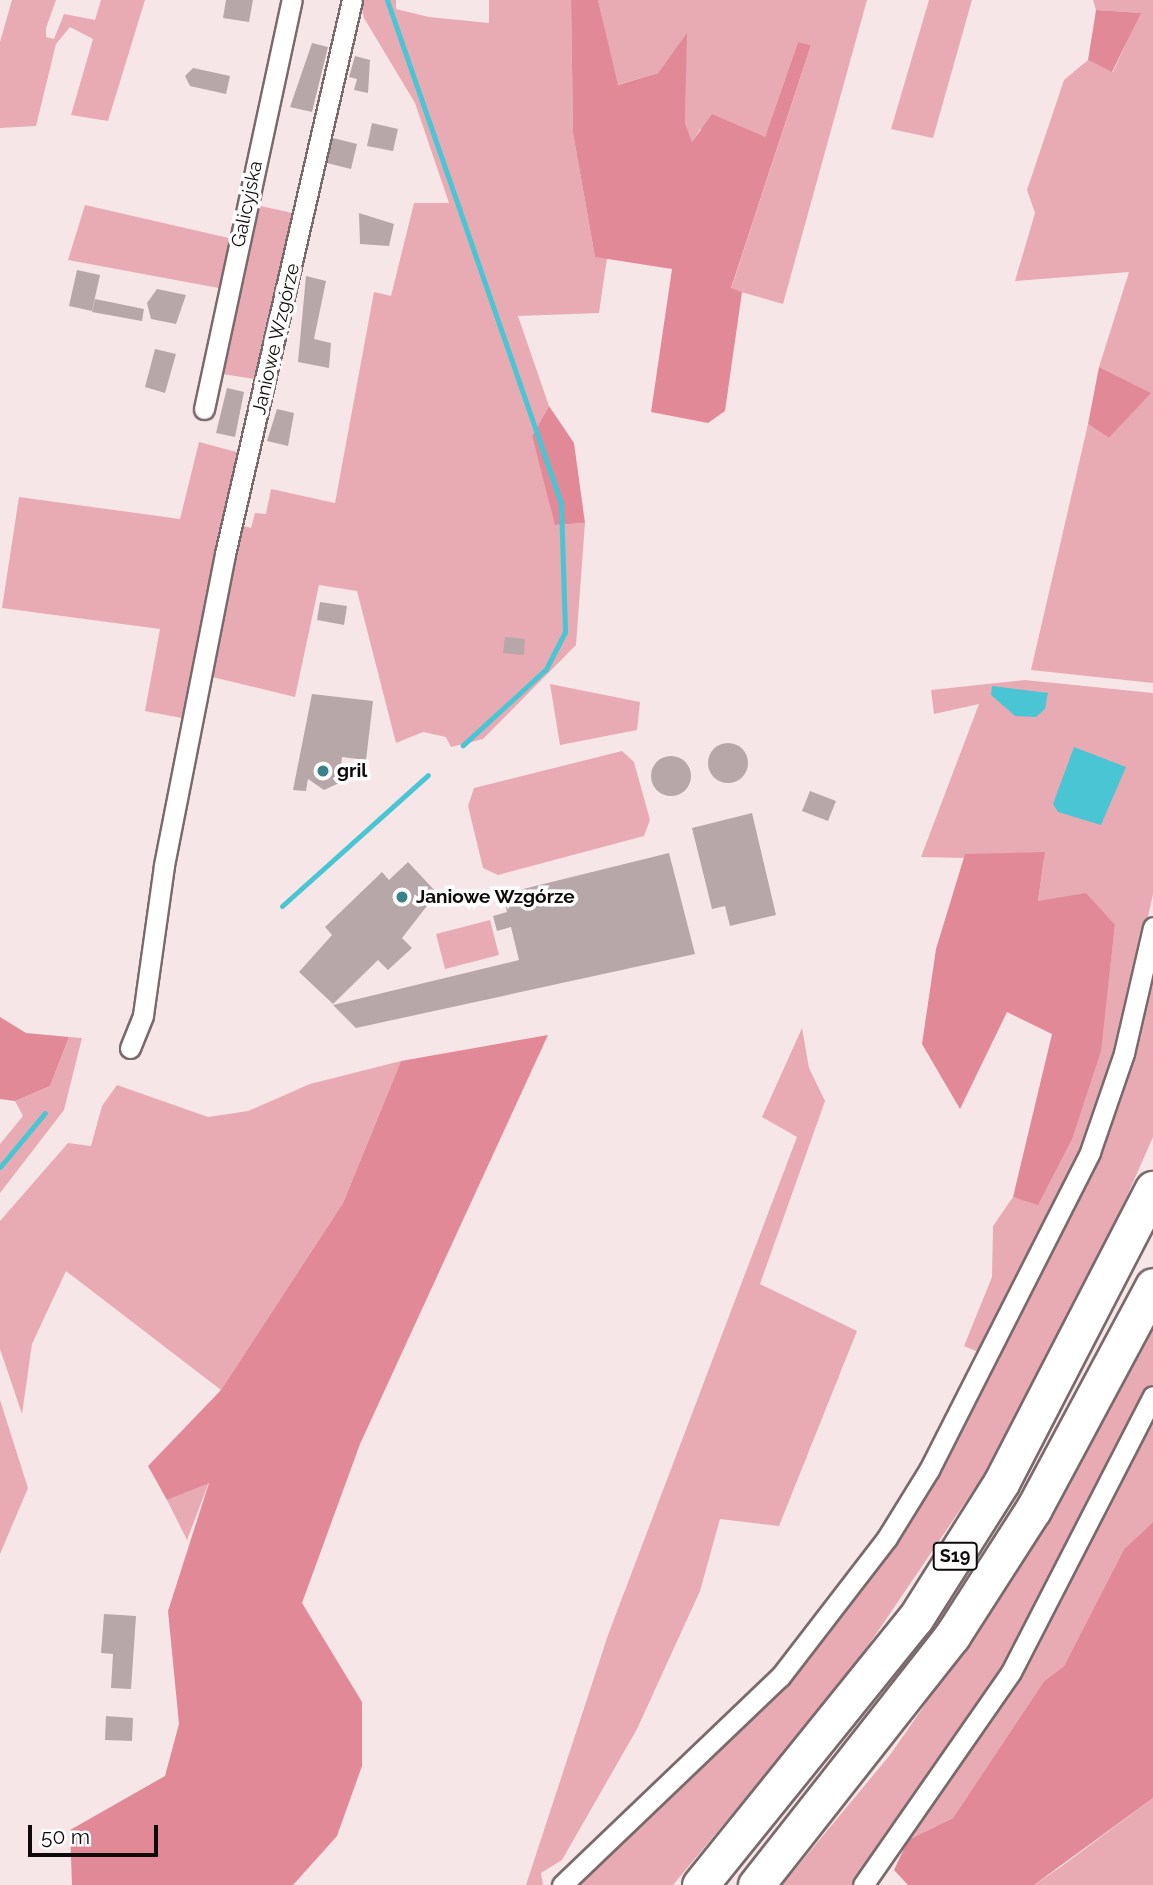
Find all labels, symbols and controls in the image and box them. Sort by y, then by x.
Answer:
street label: Galicyjska [227,159,267,249]
street label: Janiowe Wzgórze [247,261,305,417]
place label: gril [337,760,367,782]
marker: gril [315,763,331,779]
place label: Janiowe Wzgórze [416,886,575,908]
marker: Janiowe Wzgórze [394,889,410,905]
road number: S19 [932,1541,978,1570]
scale bar [32,1812,161,1856]
text: 50 m [41,1824,90,1849]

